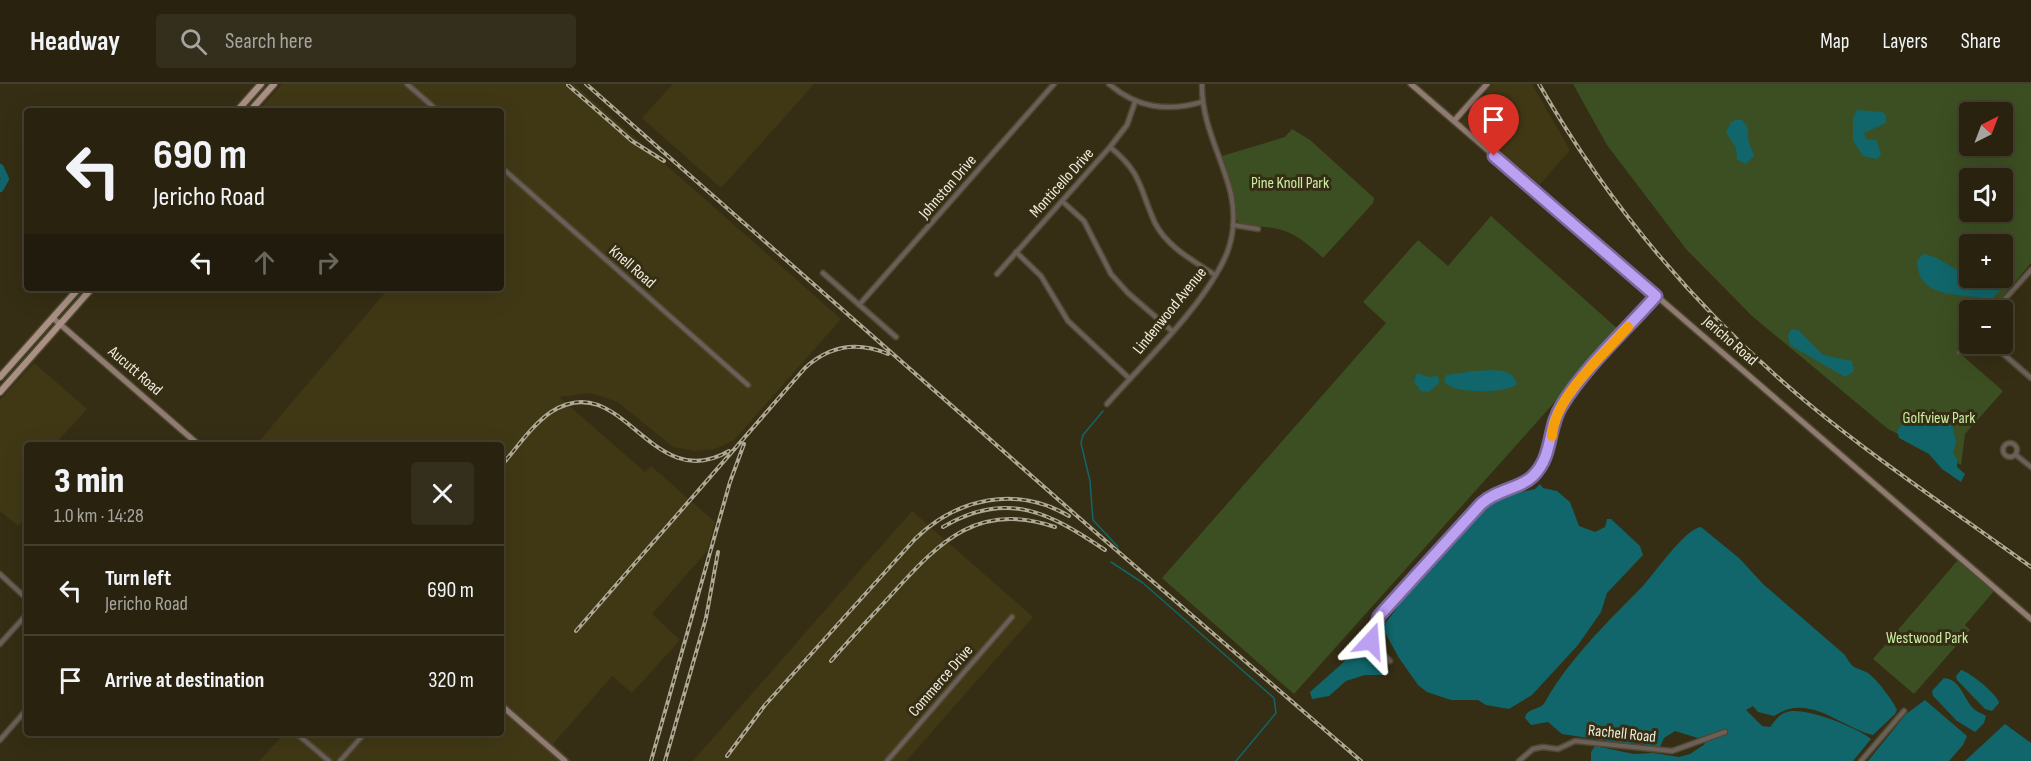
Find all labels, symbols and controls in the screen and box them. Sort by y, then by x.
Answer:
search box [156,14,576,68]
text: Headway [30,25,120,58]
icon: search [177,25,210,58]
text: Search here [225,28,312,55]
text: Map [1820,29,1849,54]
text: Layers [1882,29,1928,54]
text: Share [1961,29,2001,54]
pin [1468,94,1519,156]
north arrow [1959,102,2013,156]
map controls [1959,102,2013,354]
icon: arrive [1477,103,1510,136]
text: 690 m [153,130,247,181]
icon: left [54,132,132,210]
street label: Monticello Drive [1026,144,1098,222]
street label: Johnston Drive [915,151,981,223]
button: sound [1959,168,2013,222]
park label: Pine Knoll Park [1251,174,1329,193]
text: Jericho Road [153,181,265,213]
button: + [1959,234,2013,288]
street label: Knell Road [605,242,659,292]
icon: left [185,246,218,279]
icon: ahead [248,246,281,279]
icon: right [311,246,344,279]
street label: Lindenwood Avenue [1129,264,1211,358]
button: − [1959,300,2013,354]
street label: Jericho Road [1698,311,1761,370]
street label: Aucutt Road [103,342,166,400]
park label: Golfview Park [1903,409,1975,428]
text: 3 min [54,460,124,503]
button: close [411,462,474,525]
text: 1.0 km · 14:28 [54,504,144,528]
text: Turn left [105,565,171,592]
icon: left [54,574,87,607]
text: 690 m [427,577,474,604]
text: Jericho Road [105,592,188,616]
position arrow [1339,609,1403,673]
park label: Westwood Park [1886,629,1968,648]
street label: Commerce Drive [905,641,977,721]
icon: arrive [54,664,87,697]
text: Arrive at destination [105,667,264,694]
text: 320 m [428,667,474,694]
street label: Rachell Road [1587,721,1657,747]

